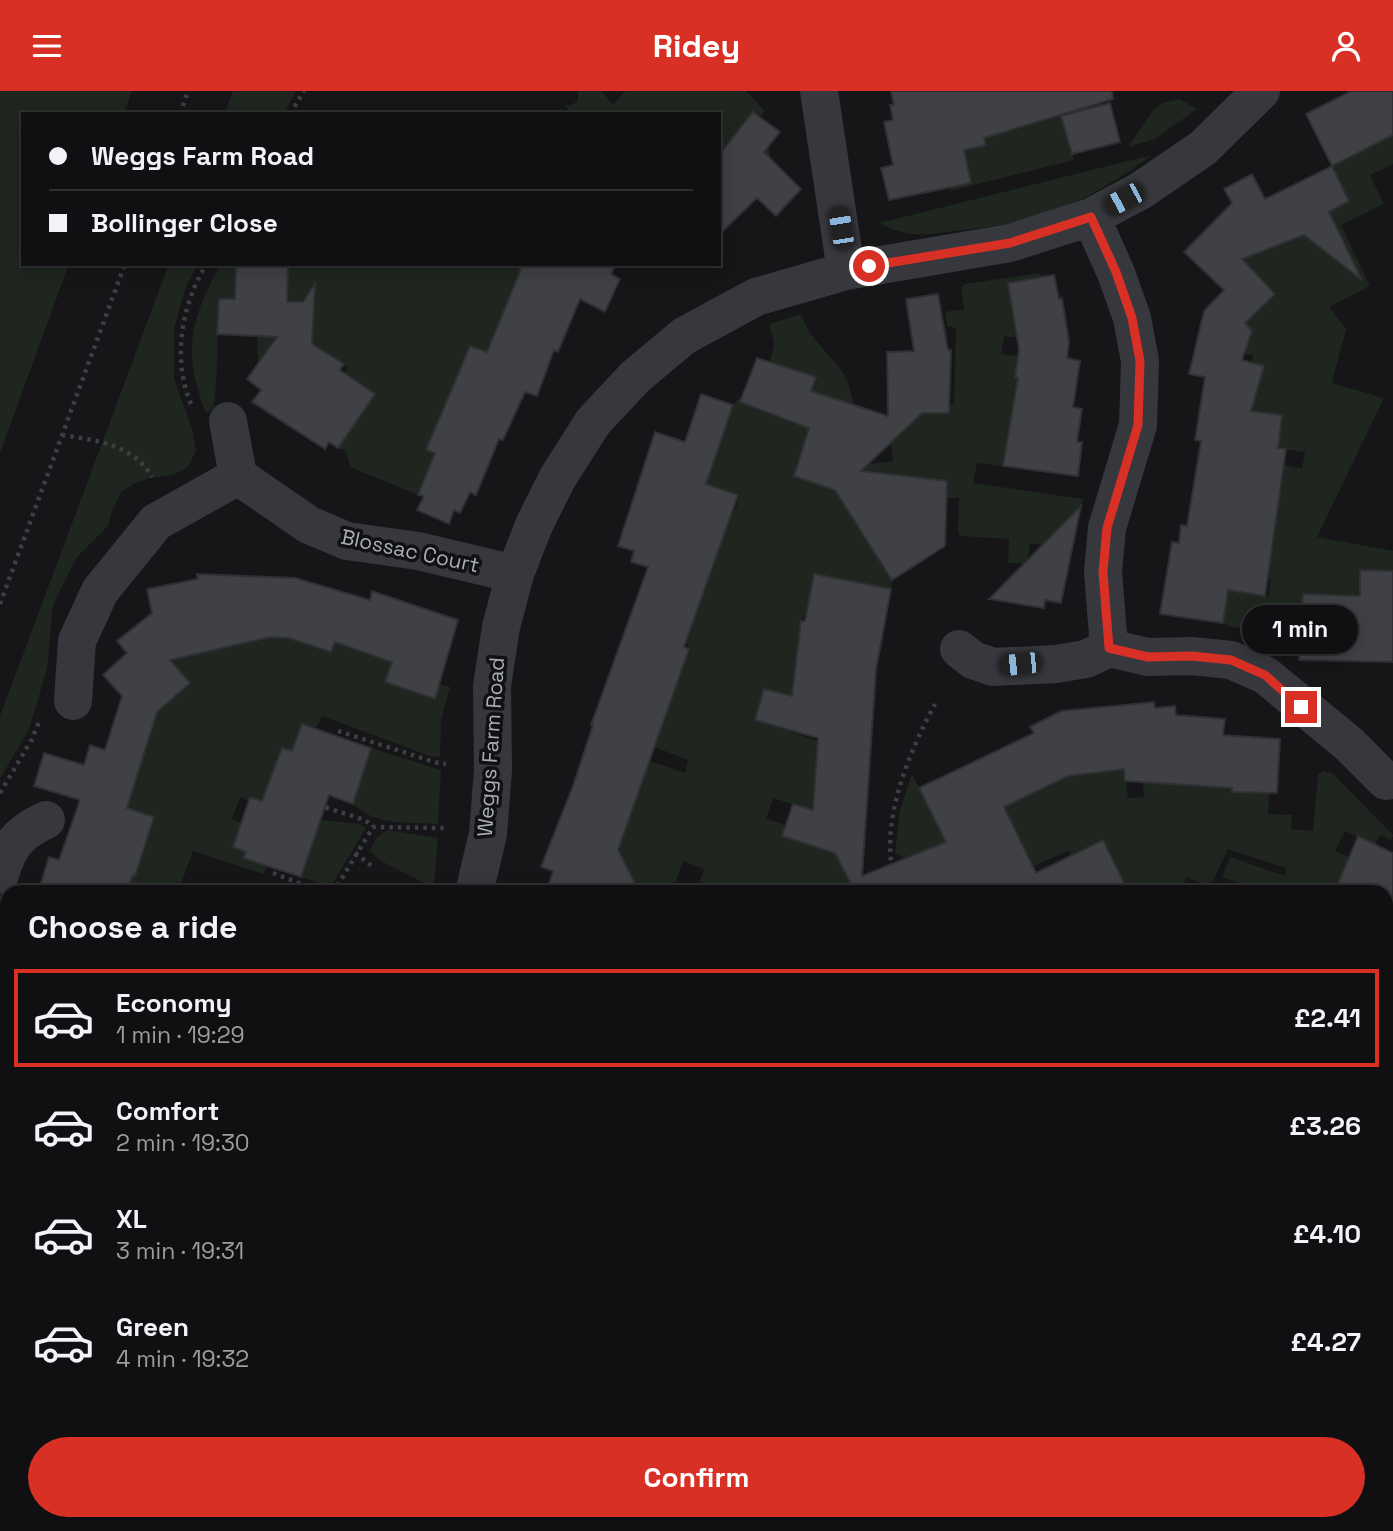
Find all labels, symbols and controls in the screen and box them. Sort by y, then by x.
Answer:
text: Ridey [653,26,740,66]
icon: menu [28,27,66,65]
icon: person [1327,27,1365,65]
text: Weggs Farm Road [91,139,314,173]
car [1101,180,1148,218]
text: Bollinger Close [91,206,278,240]
car [828,206,855,250]
route start [853,250,885,282]
street label: Blossac Court [338,523,482,578]
callout: 1 min [1243,605,1359,655]
text: 1 min [1272,614,1328,644]
car [999,651,1042,677]
street label: Weggs Farm Road [471,656,510,838]
route end [1285,691,1317,723]
text: Choose a ride [28,907,238,947]
text: Economy [116,986,232,1020]
icon: car [32,987,95,1050]
text: £2.41 [1294,1001,1361,1035]
text: 1 min · 19:29 [116,1020,245,1050]
text: Comfort [116,1094,219,1128]
icon: car [32,1095,95,1158]
text: £3.26 [1289,1109,1361,1143]
text: 2 min · 19:30 [116,1128,250,1158]
text: XL [116,1202,147,1236]
icon: car [32,1203,95,1266]
text: £4.10 [1293,1217,1361,1251]
text: 3 min · 19:31 [116,1236,244,1266]
text: Green [116,1310,189,1344]
icon: car [32,1311,95,1374]
text: £4.27 [1291,1325,1361,1359]
text: 4 min · 19:32 [116,1344,249,1374]
button: Confirm [28,1437,1365,1517]

